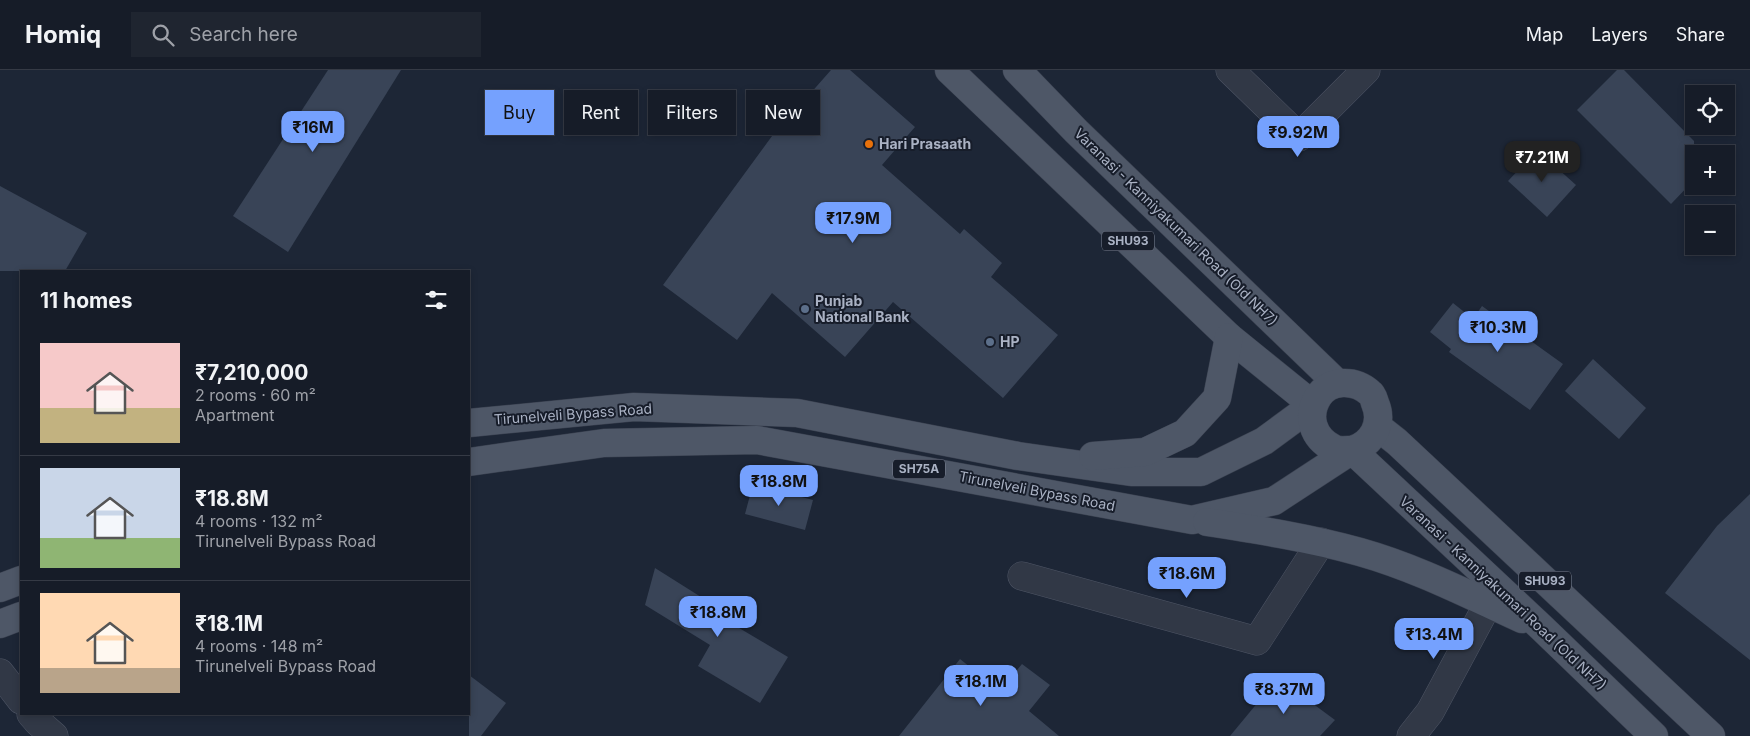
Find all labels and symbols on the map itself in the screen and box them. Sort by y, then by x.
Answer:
pin: ₹16M [283,111,343,153]
pin: ₹9.92M [1257,116,1339,158]
street label: Varanasi - Kanniyakumari Road (Old NH7) [1071,125,1282,329]
place label: Hari Prasaath [879,135,971,152]
marker: Hari Prasaath [863,138,875,150]
pin: ₹7.21M [1501,140,1583,183]
pin: ₹17.9M [812,202,894,244]
road number: SHU93 [1102,232,1154,250]
place label: Punjab National Bank [815,292,910,325]
marker: Punjab National Bank [799,303,811,315]
pin: ₹10.3M [1457,310,1539,353]
place label: HP [1000,333,1020,350]
marker: HP [984,336,996,348]
street label: Tirunelveli Bypass Road [493,399,653,428]
road number: SH75A [893,459,945,478]
pin: ₹18.8M [738,464,820,507]
street label: Tirunelveli Bypass Road [958,467,1116,514]
street label: Varanasi - Kanniyakumari Road (Old NH7) [1396,492,1610,693]
pin: ₹18.6M [1146,556,1228,599]
road number: SHU93 [1519,572,1571,590]
pin: ₹18.8M [677,596,759,638]
pin: ₹13.4M [1393,618,1475,660]
pin: ₹18.1M [940,664,1022,707]
pin: ₹8.37M [1243,672,1325,715]

